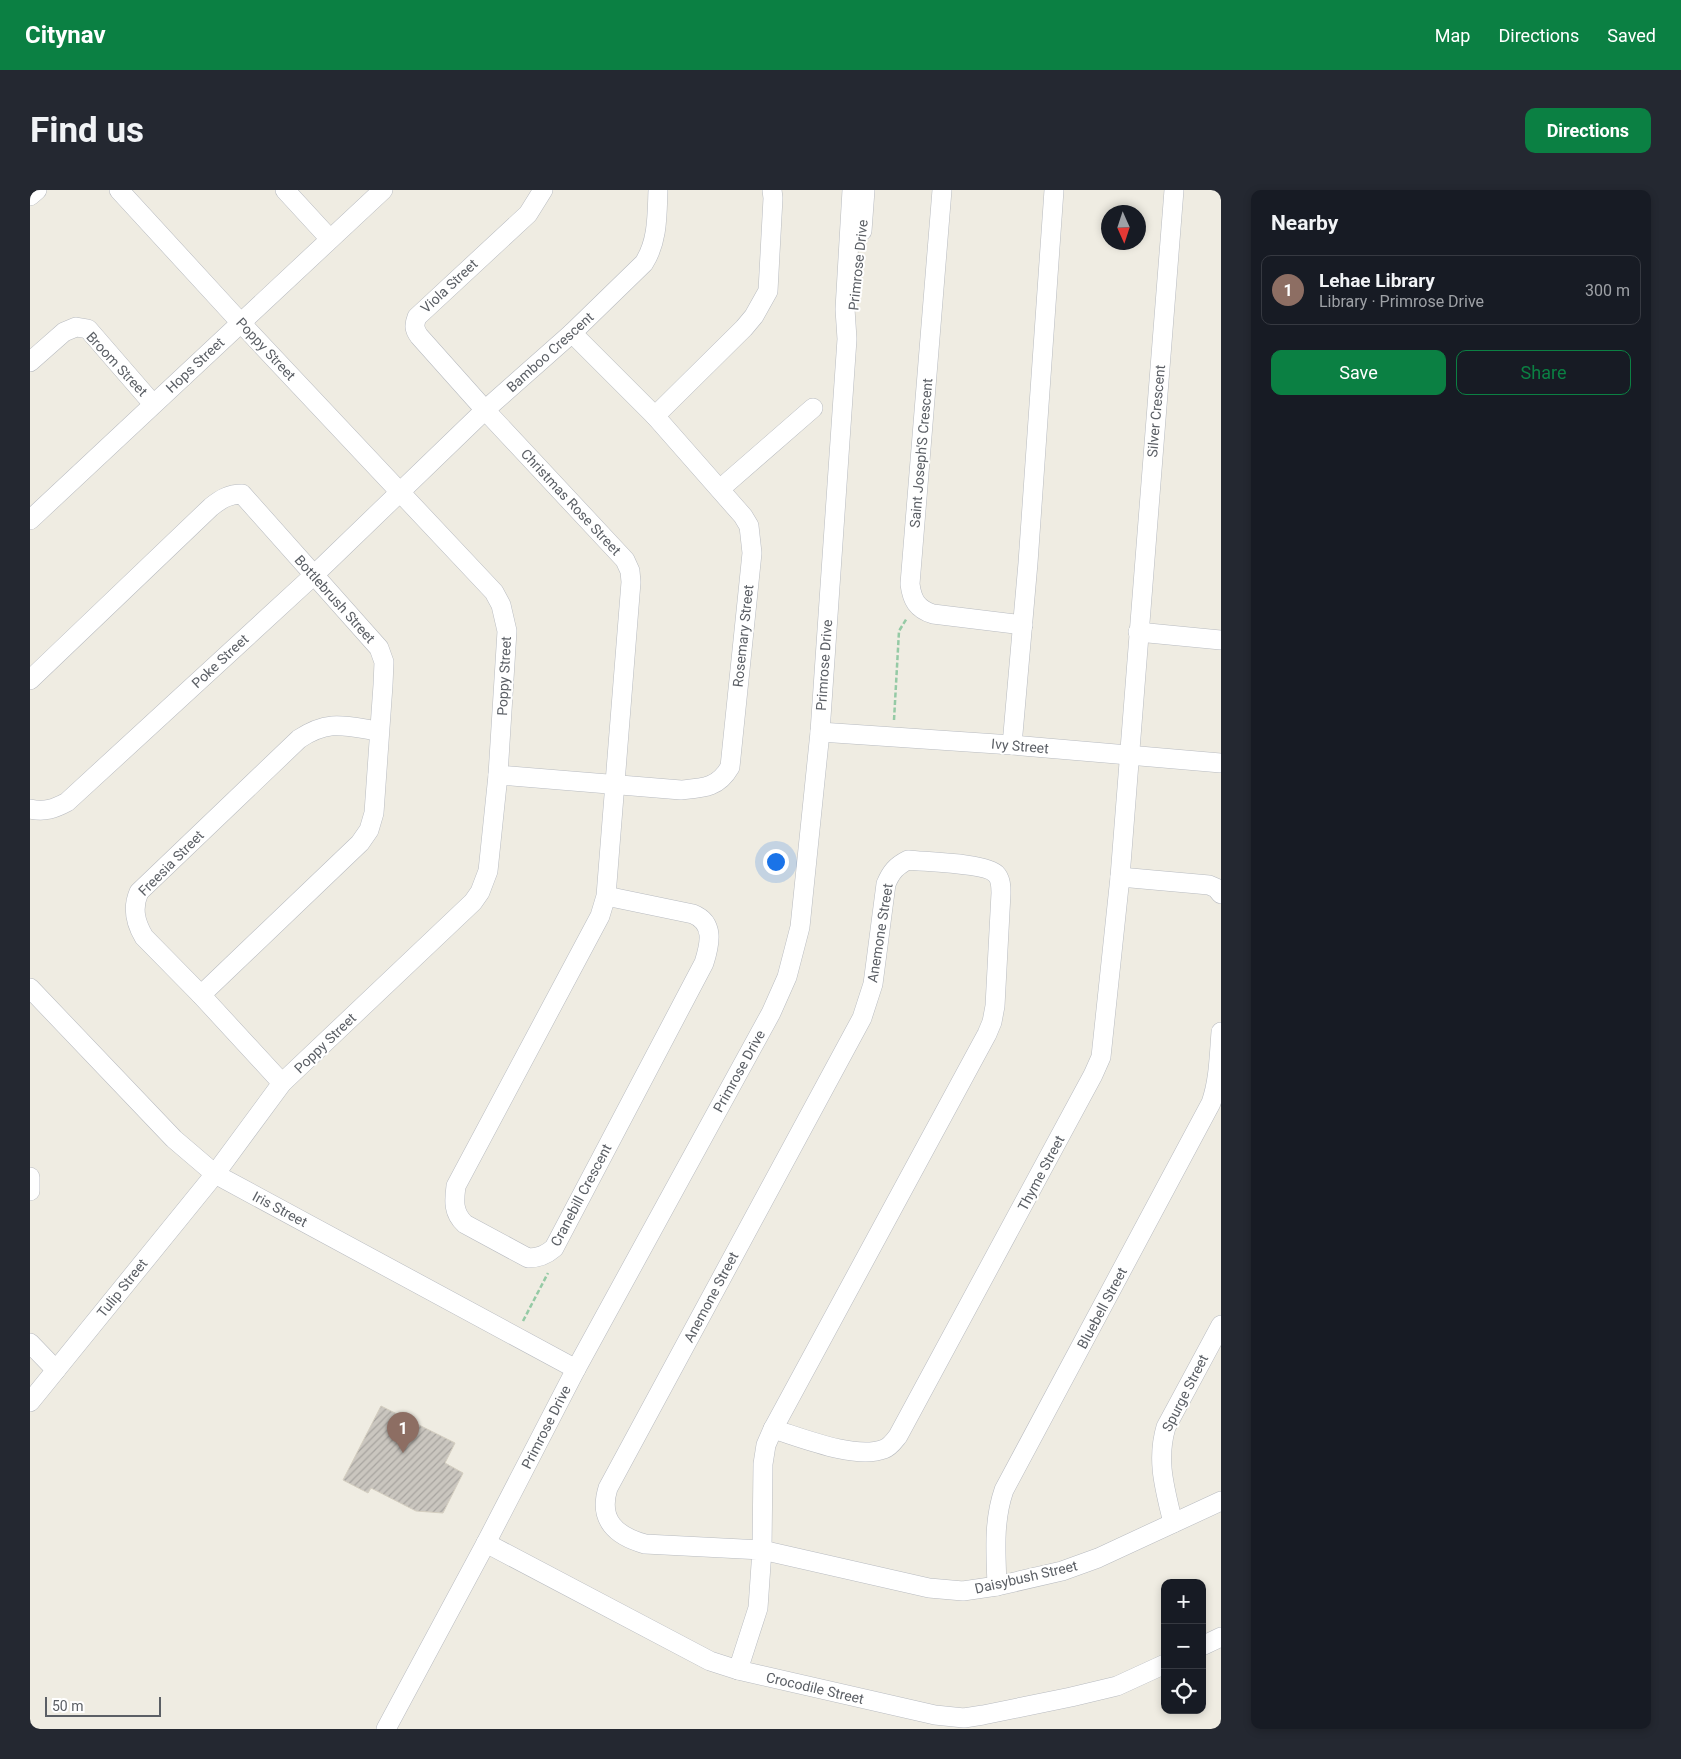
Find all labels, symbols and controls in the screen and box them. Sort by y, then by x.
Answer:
text: Citynav [25,21,106,49]
text: Map [1435,25,1470,46]
text: Directions [1498,25,1579,46]
text: Saved [1607,25,1656,46]
button: Directions [1525,108,1651,153]
text: Find us [30,110,144,151]
north arrow [1101,205,1146,250]
text: Nearby [1271,211,1338,235]
street label: Primrose Drive [845,219,871,311]
street label: Viola Street [417,255,481,316]
text: Lehae Library [1319,269,1435,292]
text: 1 [1283,281,1293,300]
text: 300 m [1585,281,1630,300]
text: Library · Primrose Drive [1319,292,1484,311]
street label: Bamboo Crescent [503,309,597,395]
street label: Poppy Street [233,315,299,384]
street label: Broom Street [83,329,151,400]
street label: Hops Street [163,334,228,396]
button: Save [1271,350,1446,395]
button: Share [1456,350,1631,395]
street label: Silver Crescent [1144,364,1168,458]
street label: Saint Joseph'S Crescent [906,377,936,528]
street label: Christmas Rose Street [518,446,625,559]
street label: Bottlebrush Street [291,552,379,646]
street label: Rosemary Street [730,584,756,688]
street label: Primrose Drive [813,619,835,711]
street label: Poke Street [188,630,252,691]
street label: Poppy Street [494,636,514,716]
street label: Ivy Street [991,736,1050,757]
street label: Freesia Street [135,827,207,899]
your location [763,849,789,875]
street label: Anemone Street [864,882,896,984]
street label: Poppy Street [291,1009,359,1076]
street label: Primrose Drive [710,1027,768,1115]
street label: Thyme Street [1015,1132,1068,1213]
street label: Cranebill Crescent [547,1141,615,1249]
street label: Iris Street [250,1188,310,1230]
street label: Anemone Street [680,1249,742,1345]
street label: Tulip Street [94,1255,151,1320]
street label: Bluebell Street [1074,1264,1130,1351]
street label: Spurge Street [1159,1351,1211,1434]
street label: Primrose Drive [518,1383,574,1471]
pin: 1 [387,1412,419,1453]
street label: Daisybush Street [973,1557,1079,1597]
map controls [1161,1579,1206,1714]
button: + [1161,1579,1206,1624]
button: − [1161,1624,1206,1669]
street label: Crocodile Street [765,1669,866,1707]
button: locate [1161,1669,1206,1714]
scale bar [45,1694,161,1717]
text: 50 m [52,1698,84,1714]

